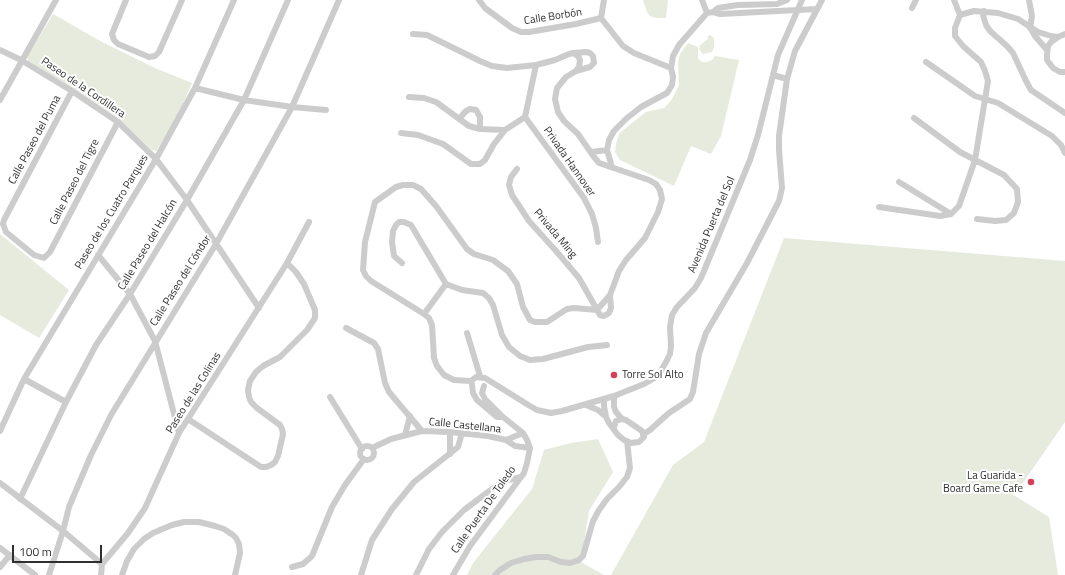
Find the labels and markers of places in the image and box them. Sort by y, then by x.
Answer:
place label: Torre Sol Alto [622,368,684,382]
marker: Torre Sol Alto [609,370,619,380]
place label: La Guarida - Board Game Cafe [943,469,1023,495]
marker: La Guarida - Board Game Cafe [1026,477,1036,487]

